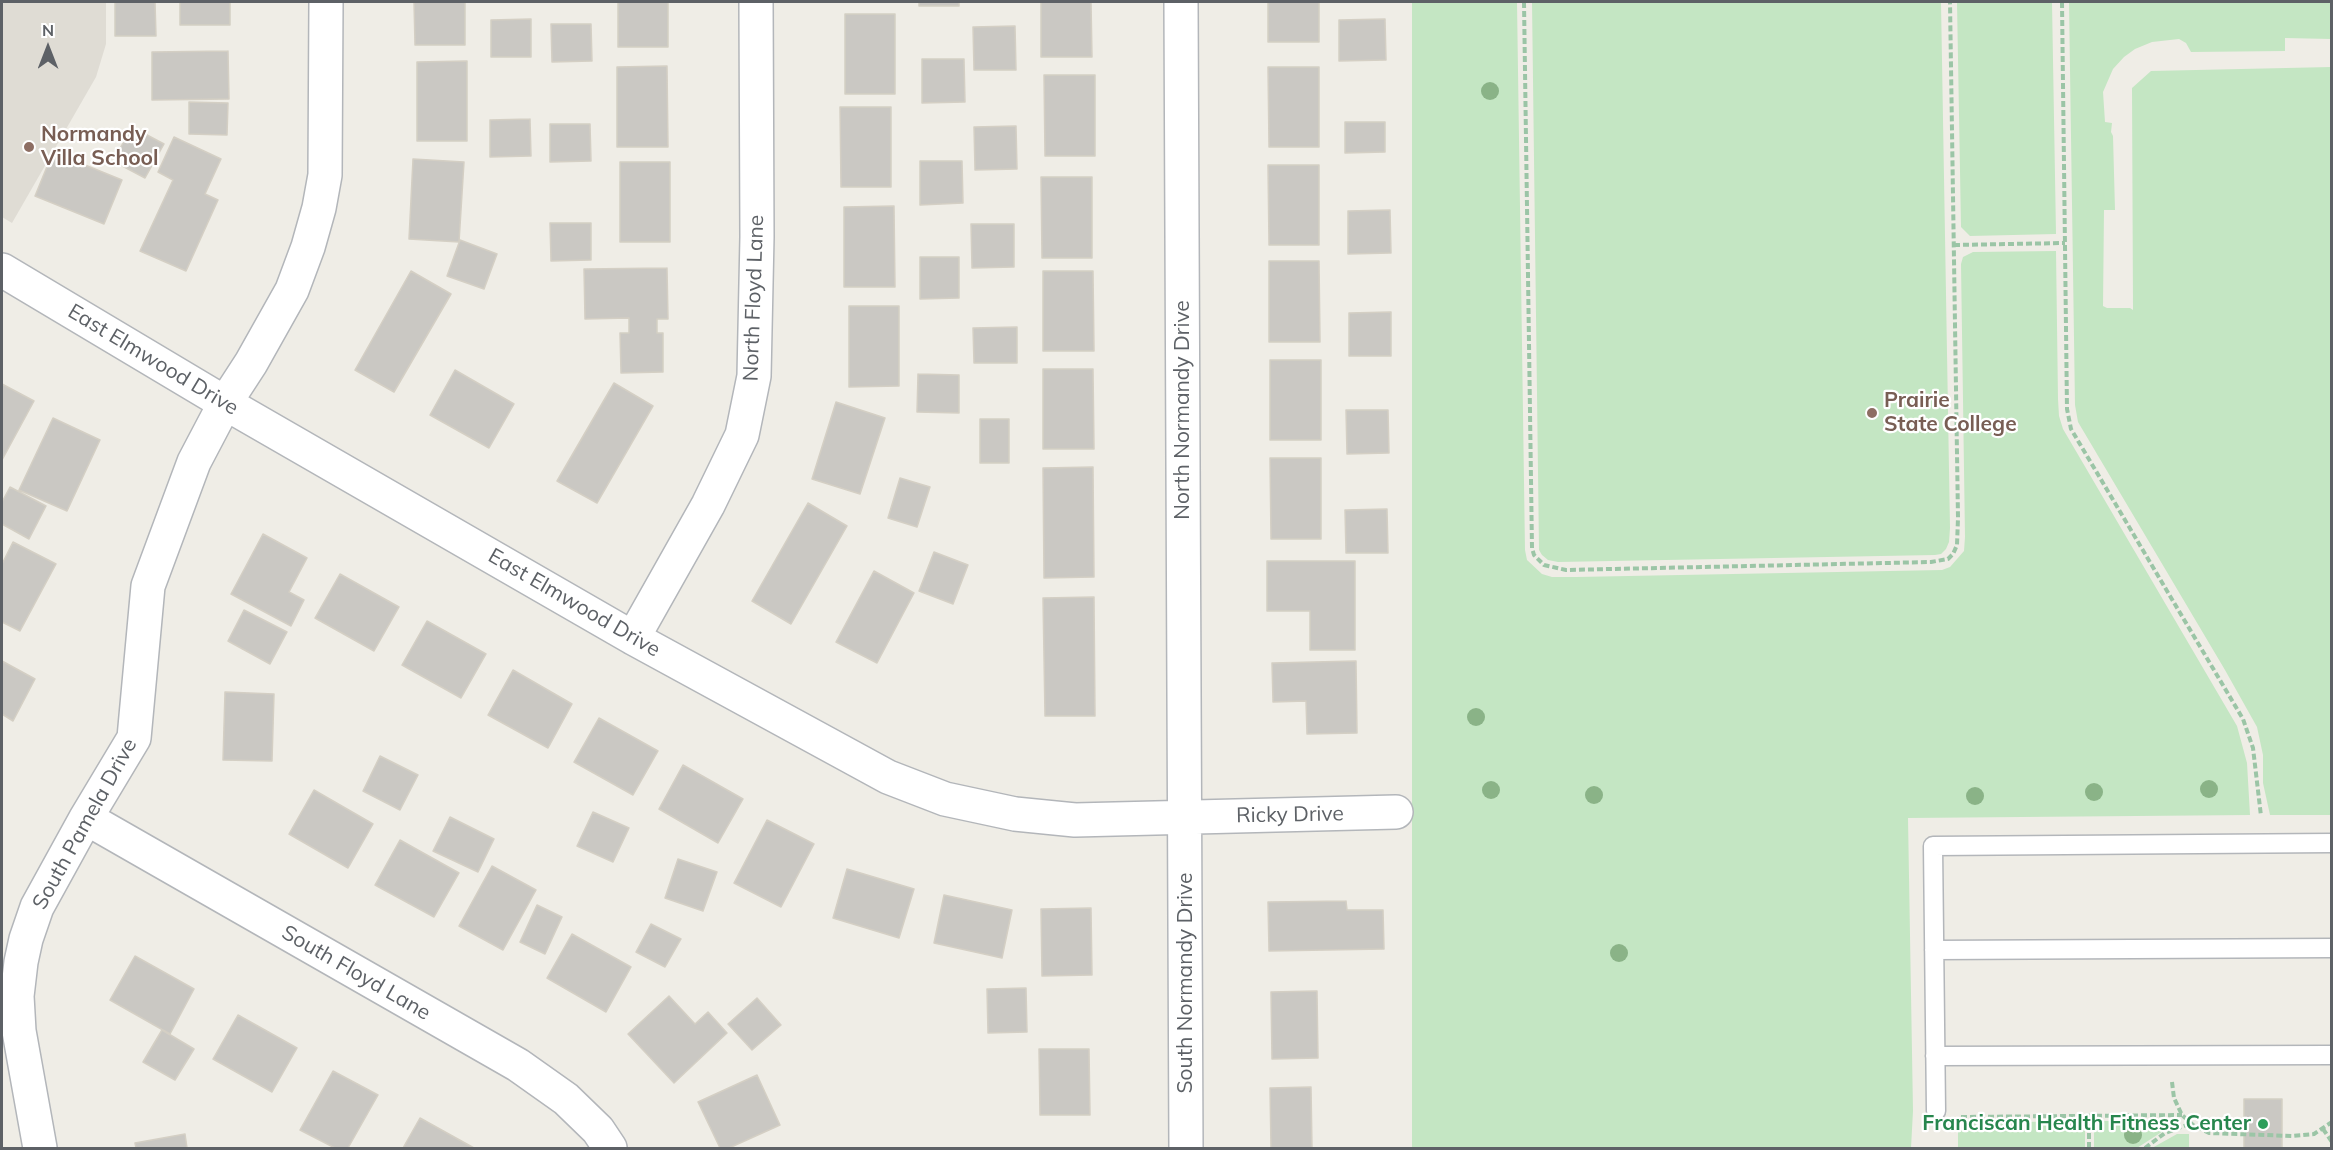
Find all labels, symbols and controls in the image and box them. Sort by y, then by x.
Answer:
north arrow [18,18,78,78]
text: N [42,20,54,40]
place label: Normandy Villa School [41,122,158,172]
marker: Normandy Villa School [22,140,36,154]
street label: North Floyd Lane [739,214,769,382]
street label: East Elmwood Drive [63,299,243,421]
street label: North Normandy Drive [1170,300,1196,520]
place label: Prairie State College [1884,388,2017,438]
marker: Prairie State College [1865,406,1879,420]
street label: East Elmwood Drive [483,543,665,663]
street label: South Pamela Drive [27,734,143,914]
street label: Ricky Drive [1236,801,1344,829]
street label: South Normandy Drive [1173,873,1199,1093]
street label: South Floyd Lane [277,920,435,1026]
place label: Franciscan Health Fitness Center [1922,1111,2251,1137]
marker: Franciscan Health Fitness Center [2256,1117,2270,1131]

